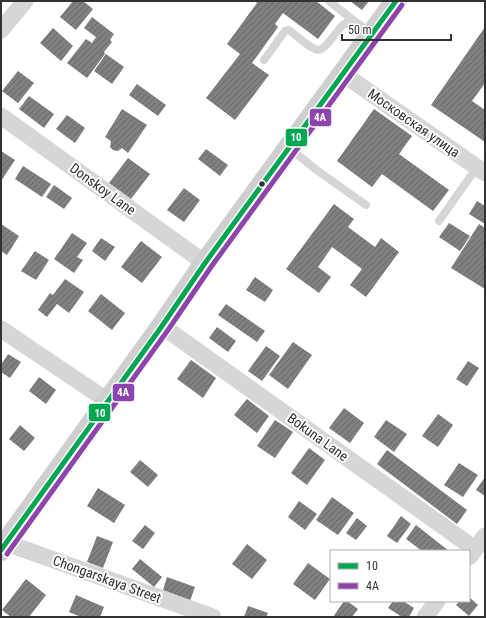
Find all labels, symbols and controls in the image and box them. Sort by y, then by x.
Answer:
scale bar [342,16,451,42]
text: 50 m [348,23,372,37]
street label: Московская улица [365,85,463,161]
line badge: 4А [309,108,332,127]
text: 4А [314,111,326,124]
line badge: 10 [285,128,308,147]
text: 10 [290,131,302,144]
street label: Donskoy Lane [67,160,139,218]
unlabelled marker [257,179,267,189]
line badge: 4А [112,383,135,402]
text: 4А [117,386,129,399]
line badge: 10 [88,403,111,422]
text: 10 [94,407,106,420]
street label: Bokuna Lane [285,410,352,465]
legend [330,550,470,602]
street label: Chongarskaya Street [51,552,163,606]
text: 10 [366,559,378,573]
text: 4А [366,579,379,593]

